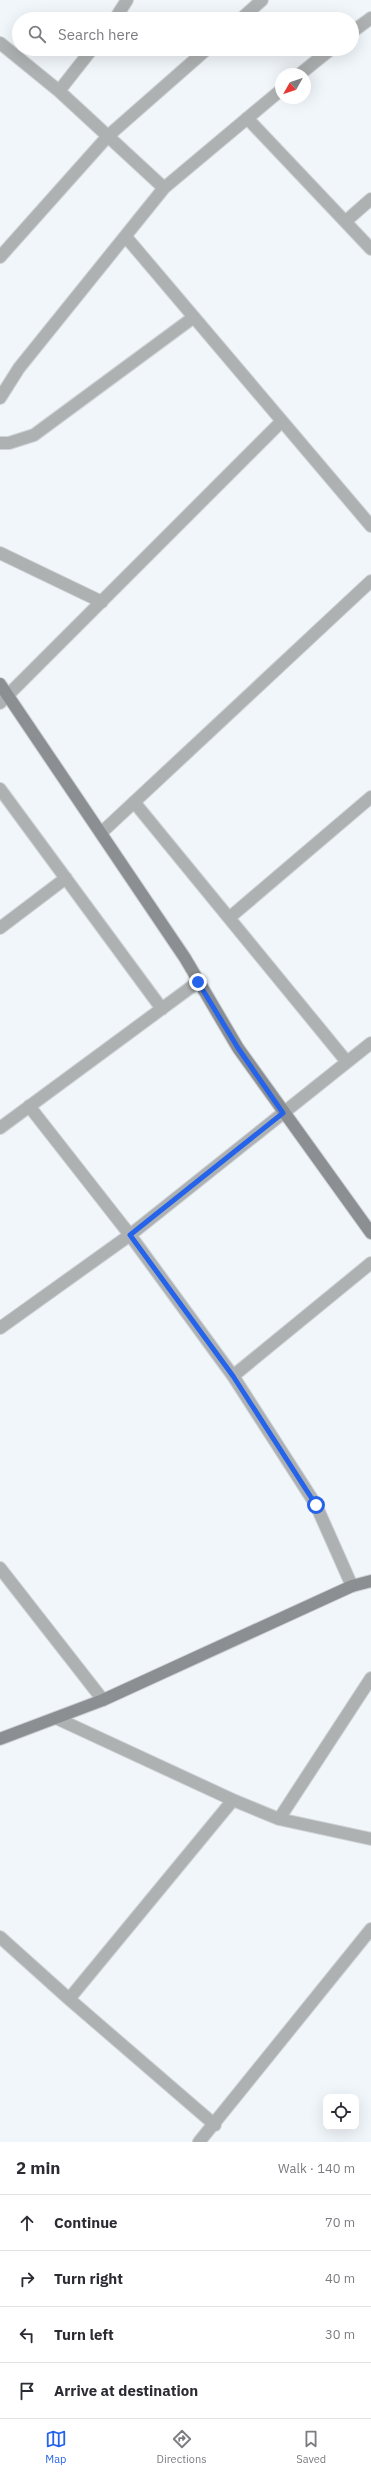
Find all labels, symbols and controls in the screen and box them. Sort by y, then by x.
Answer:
search box [12,12,359,56]
icon: search [26,23,48,45]
text: Search here [58,25,138,44]
north arrow [275,68,311,104]
route end [189,973,207,991]
route start [307,1496,325,1514]
map controls [323,2094,359,2130]
button: locate [323,2094,359,2130]
text: 2 min [16,2157,60,2179]
text: Walk · 140 m [278,2160,355,2177]
icon: ahead [16,2212,38,2234]
text: Continue [54,2213,118,2232]
text: 70 m [325,2214,355,2231]
icon: right [16,2268,38,2290]
text: Turn right [54,2269,123,2288]
text: 40 m [325,2270,355,2287]
icon: left [16,2324,38,2346]
text: Turn left [54,2325,114,2344]
text: 30 m [325,2326,355,2343]
icon: arrive [16,2380,38,2402]
text: Arrive at destination [54,2381,198,2400]
tab: Map [45,2428,67,2466]
tab: Directions [157,2428,207,2466]
tab: Saved [296,2428,326,2466]

